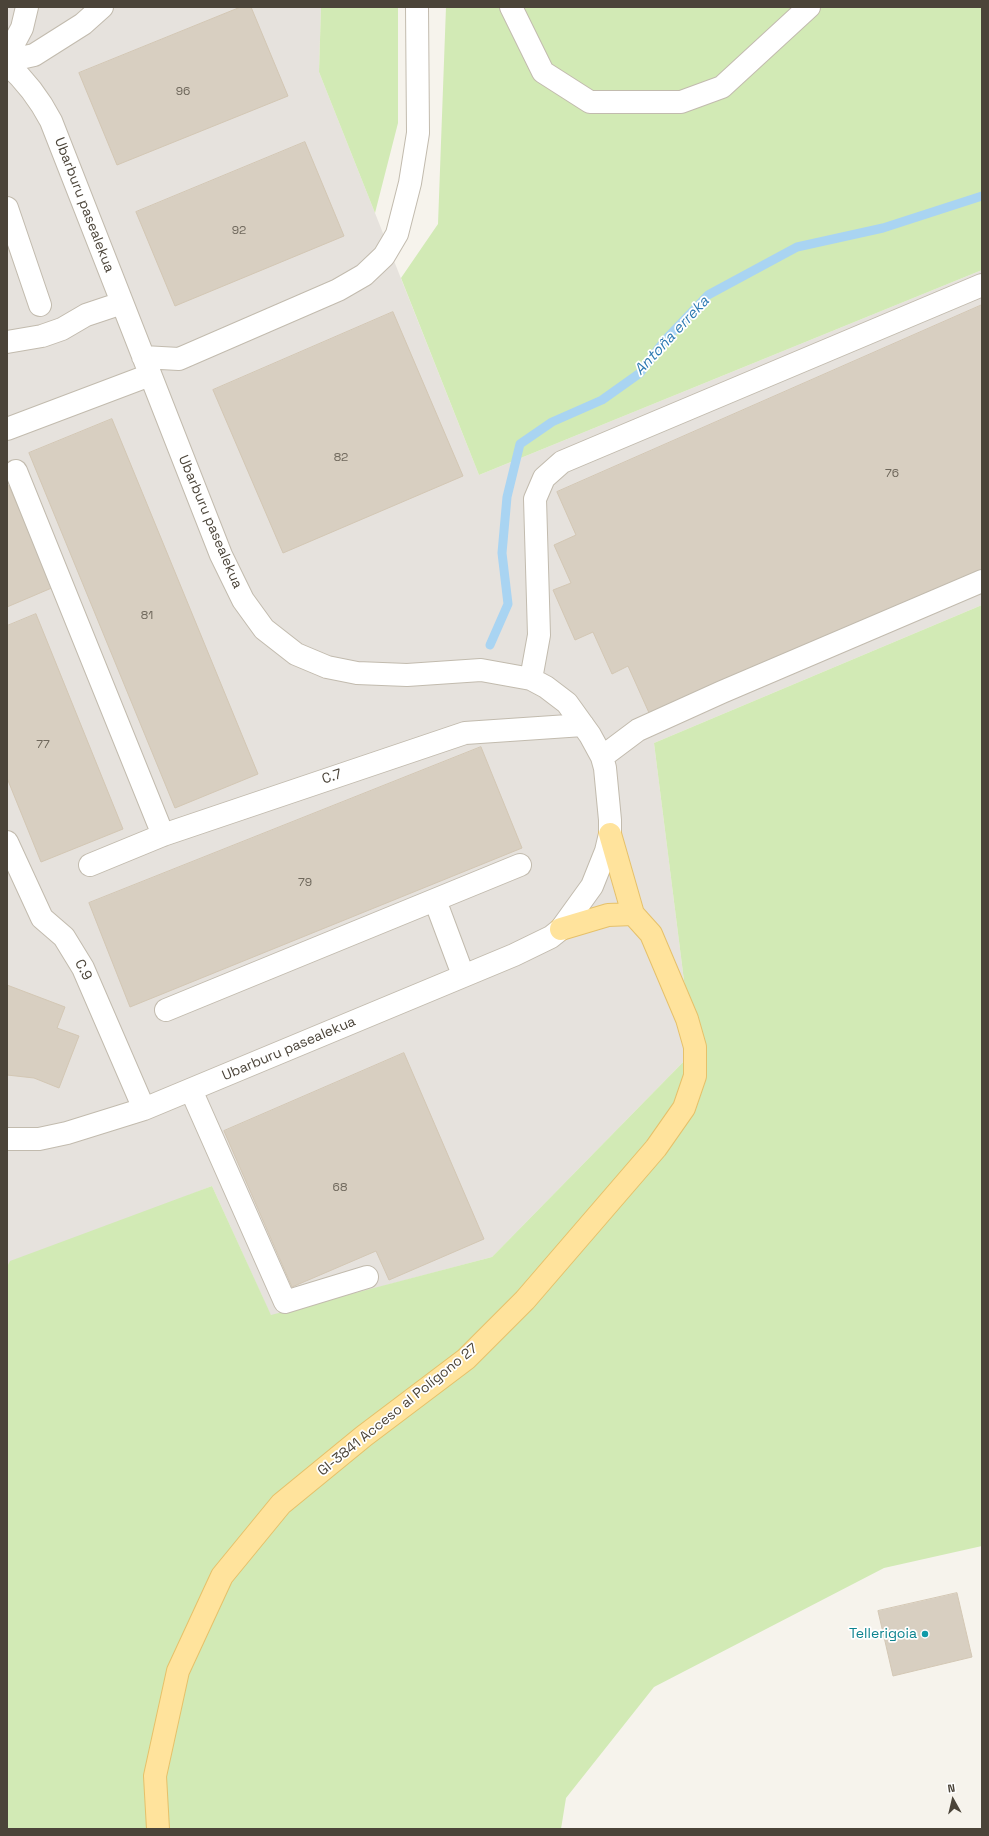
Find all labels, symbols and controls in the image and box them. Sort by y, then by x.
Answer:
house number: 96 [176,85,190,99]
street label: Ubarburu pasealekua [50,135,118,275]
house number: 92 [232,224,246,238]
water label: Antoña erreka [631,293,713,379]
house number: 82 [334,451,348,465]
street label: Ubarburu pasealekua [174,453,246,591]
house number: 76 [885,467,899,481]
house number: 81 [141,609,153,623]
house number: 77 [36,738,50,752]
street label: C.7 [320,766,344,788]
house number: 79 [298,876,312,890]
street label: C.9 [71,957,95,983]
street label: Ubarburu pasealekua [220,1013,358,1085]
house number: 68 [333,1181,347,1195]
street label: GI-3841 Acceso al Polígono 27 [315,1340,481,1480]
place label: Tellerigoia [849,1626,917,1642]
marker: Tellerigoia [920,1629,930,1639]
north arrow [933,1780,973,1820]
text: N [947,1781,956,1796]

